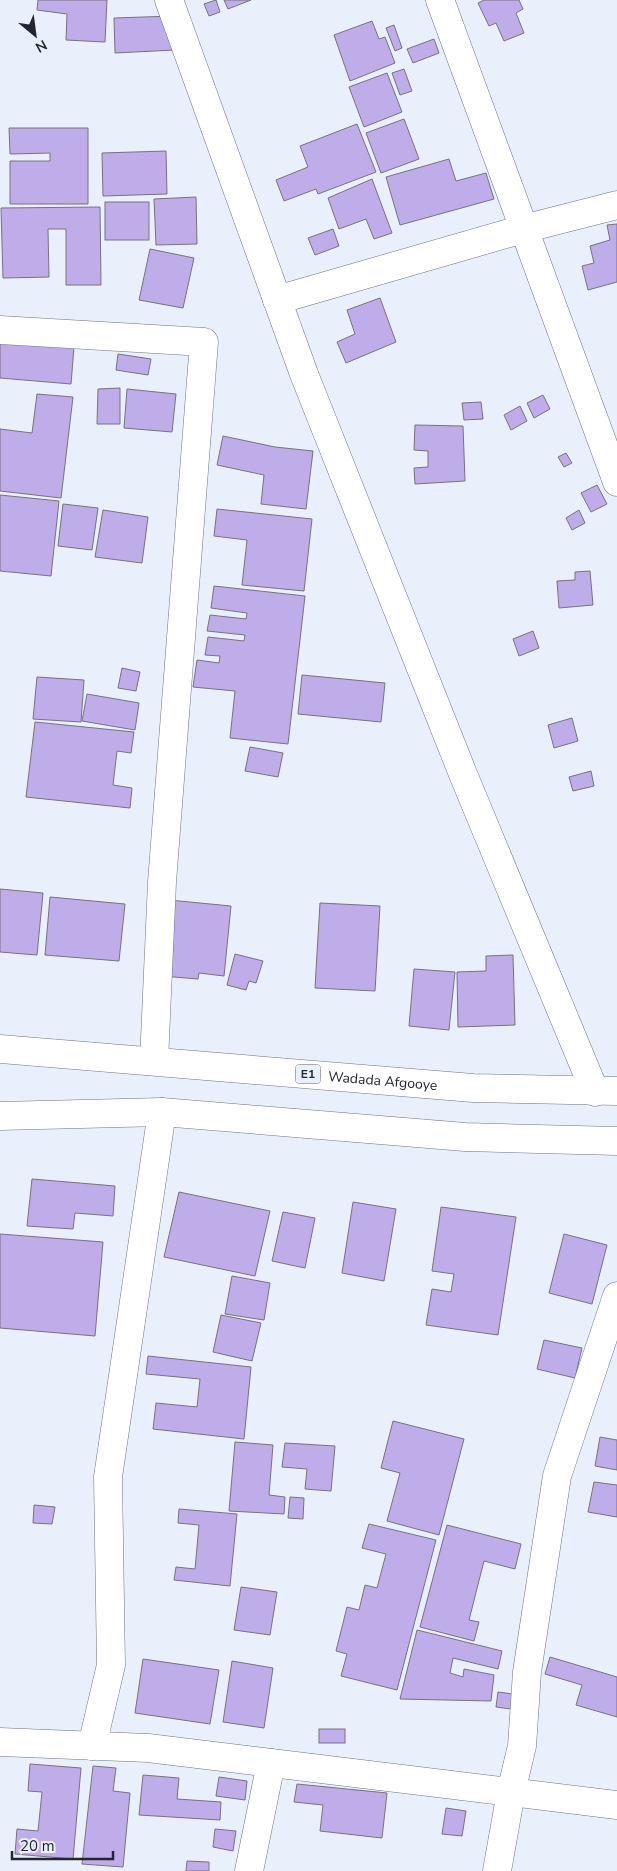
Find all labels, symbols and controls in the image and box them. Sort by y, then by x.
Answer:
north arrow [10,10,60,60]
text: N [32,35,50,57]
road number: E1 [296,1064,320,1084]
street label: Wadada Afgooye [327,1067,438,1095]
scale bar [12,1828,114,1860]
text: 20 m [20,1836,55,1856]

